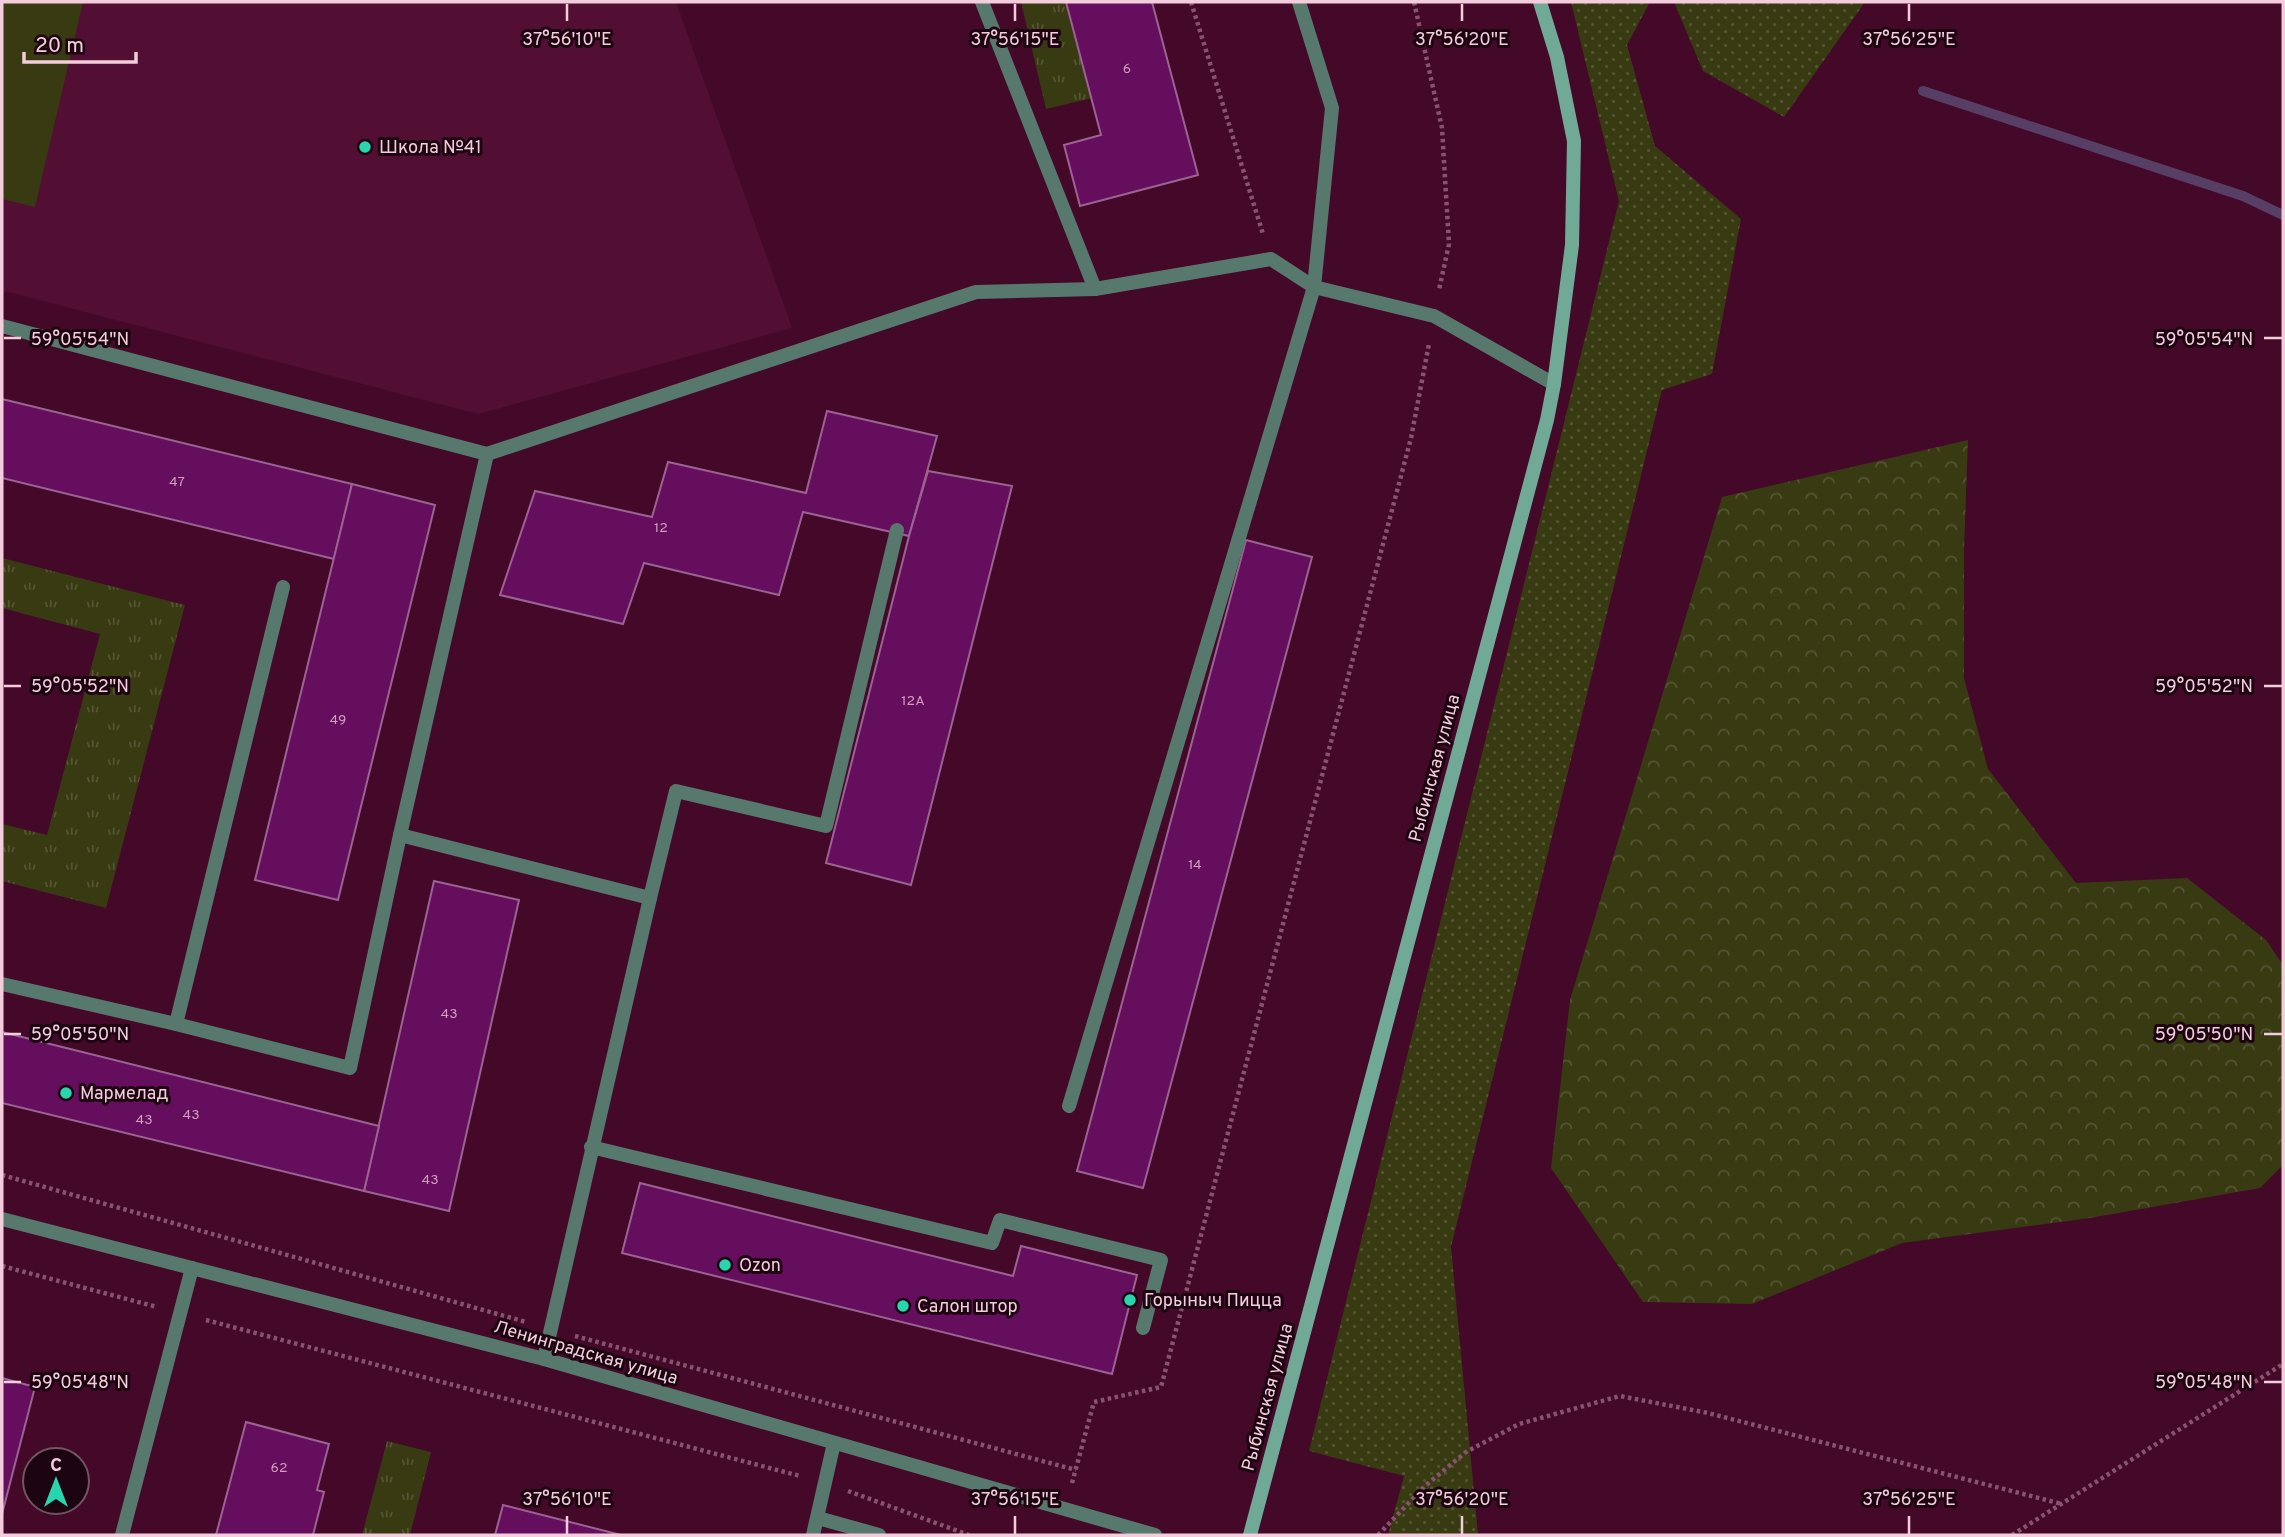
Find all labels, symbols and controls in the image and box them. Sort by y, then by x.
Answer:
scale bar [24,21,136,65]
text: 37°56'10"E [522,29,612,52]
text: 37°56'15"E [970,29,1060,52]
text: 37°56'20"E [1415,29,1509,52]
text: 37°56'25"E [1862,29,1956,52]
text: 20 m [35,33,84,60]
house number: 6 [1123,61,1131,78]
place label: Школа №41 [379,137,482,160]
marker: Школа №41 [357,139,373,155]
text: 59°05'54"N [31,329,129,352]
text: 59°05'54"N [2155,329,2253,352]
house number: 47 [169,474,185,491]
house number: 12 [654,520,668,537]
text: 59°05'52"N [31,676,129,699]
text: 59°05'52"N [2155,676,2253,699]
street label: Рыбинская улица [1405,692,1466,845]
house number: 12А [901,693,925,710]
house number: 49 [330,712,346,729]
house number: 14 [1188,857,1202,874]
house number: 43 [440,1006,458,1023]
text: 59°05'50"N [31,1024,129,1047]
text: 59°05'50"N [2155,1024,2253,1047]
place label: Мармелад [80,1083,169,1106]
marker: Мармелад [58,1085,74,1101]
house number: 43 [182,1107,200,1124]
house number: 43 [135,1112,153,1129]
house number: 43 [421,1172,439,1189]
place label: Ozon [739,1255,781,1278]
marker: Ozon [717,1257,733,1273]
place label: Горыныч Пицца [1144,1290,1282,1313]
marker: Горыныч Пицца [1122,1292,1138,1308]
place label: Салон штор [917,1296,1018,1319]
marker: Салон штор [895,1298,911,1314]
street label: Ленинградская улица [491,1316,680,1391]
street label: Рыбинская улица [1238,1321,1299,1474]
text: 59°05'48"N [31,1372,129,1395]
text: 59°05'48"N [2155,1372,2253,1395]
north arrow [21,1446,91,1516]
text: С [50,1454,62,1478]
house number: 62 [271,1460,287,1477]
text: 37°56'10"E [522,1489,612,1512]
text: 37°56'15"E [970,1489,1060,1512]
text: 37°56'20"E [1415,1489,1509,1512]
text: 37°56'25"E [1862,1489,1956,1512]

